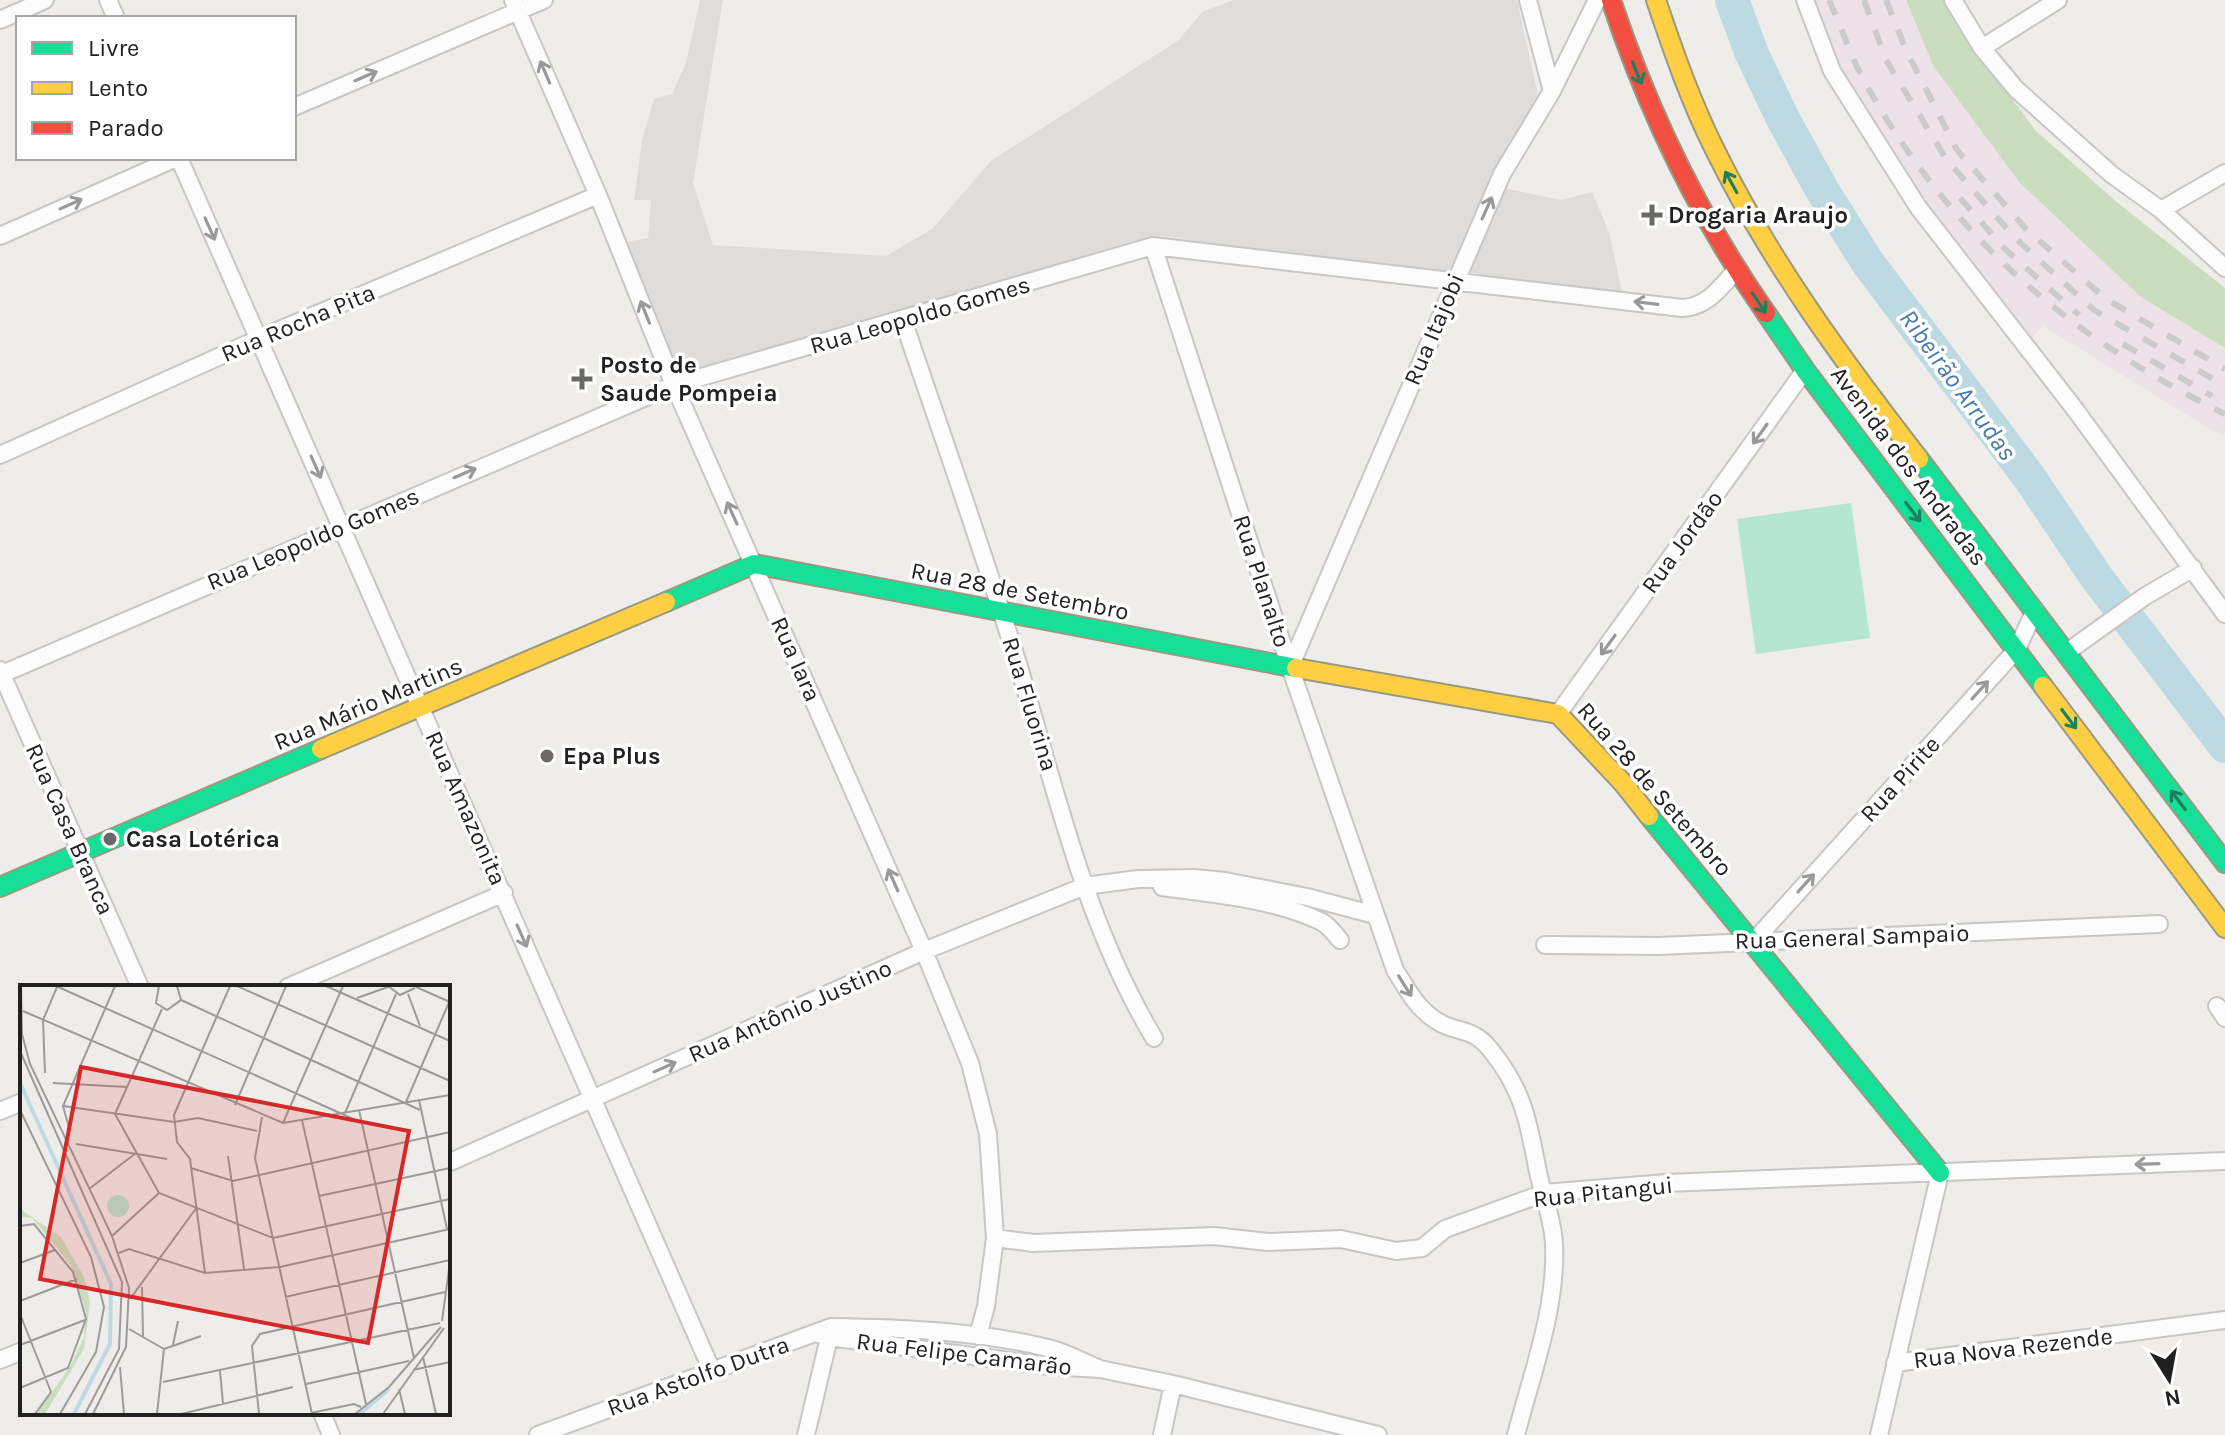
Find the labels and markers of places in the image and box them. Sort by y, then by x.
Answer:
place label: Drogaria Araujo [1668,201,1848,229]
marker: Drogaria Araujo [1643,206,1661,224]
place label: Posto de Saude Pompeia [600,351,777,407]
marker: Posto de Saude Pompeia [571,368,593,390]
place label: Epa Plus [563,742,661,770]
marker: Epa Plus [538,747,556,765]
place label: Casa Lotérica [126,825,280,853]
marker: Casa Lotérica [101,830,119,848]

